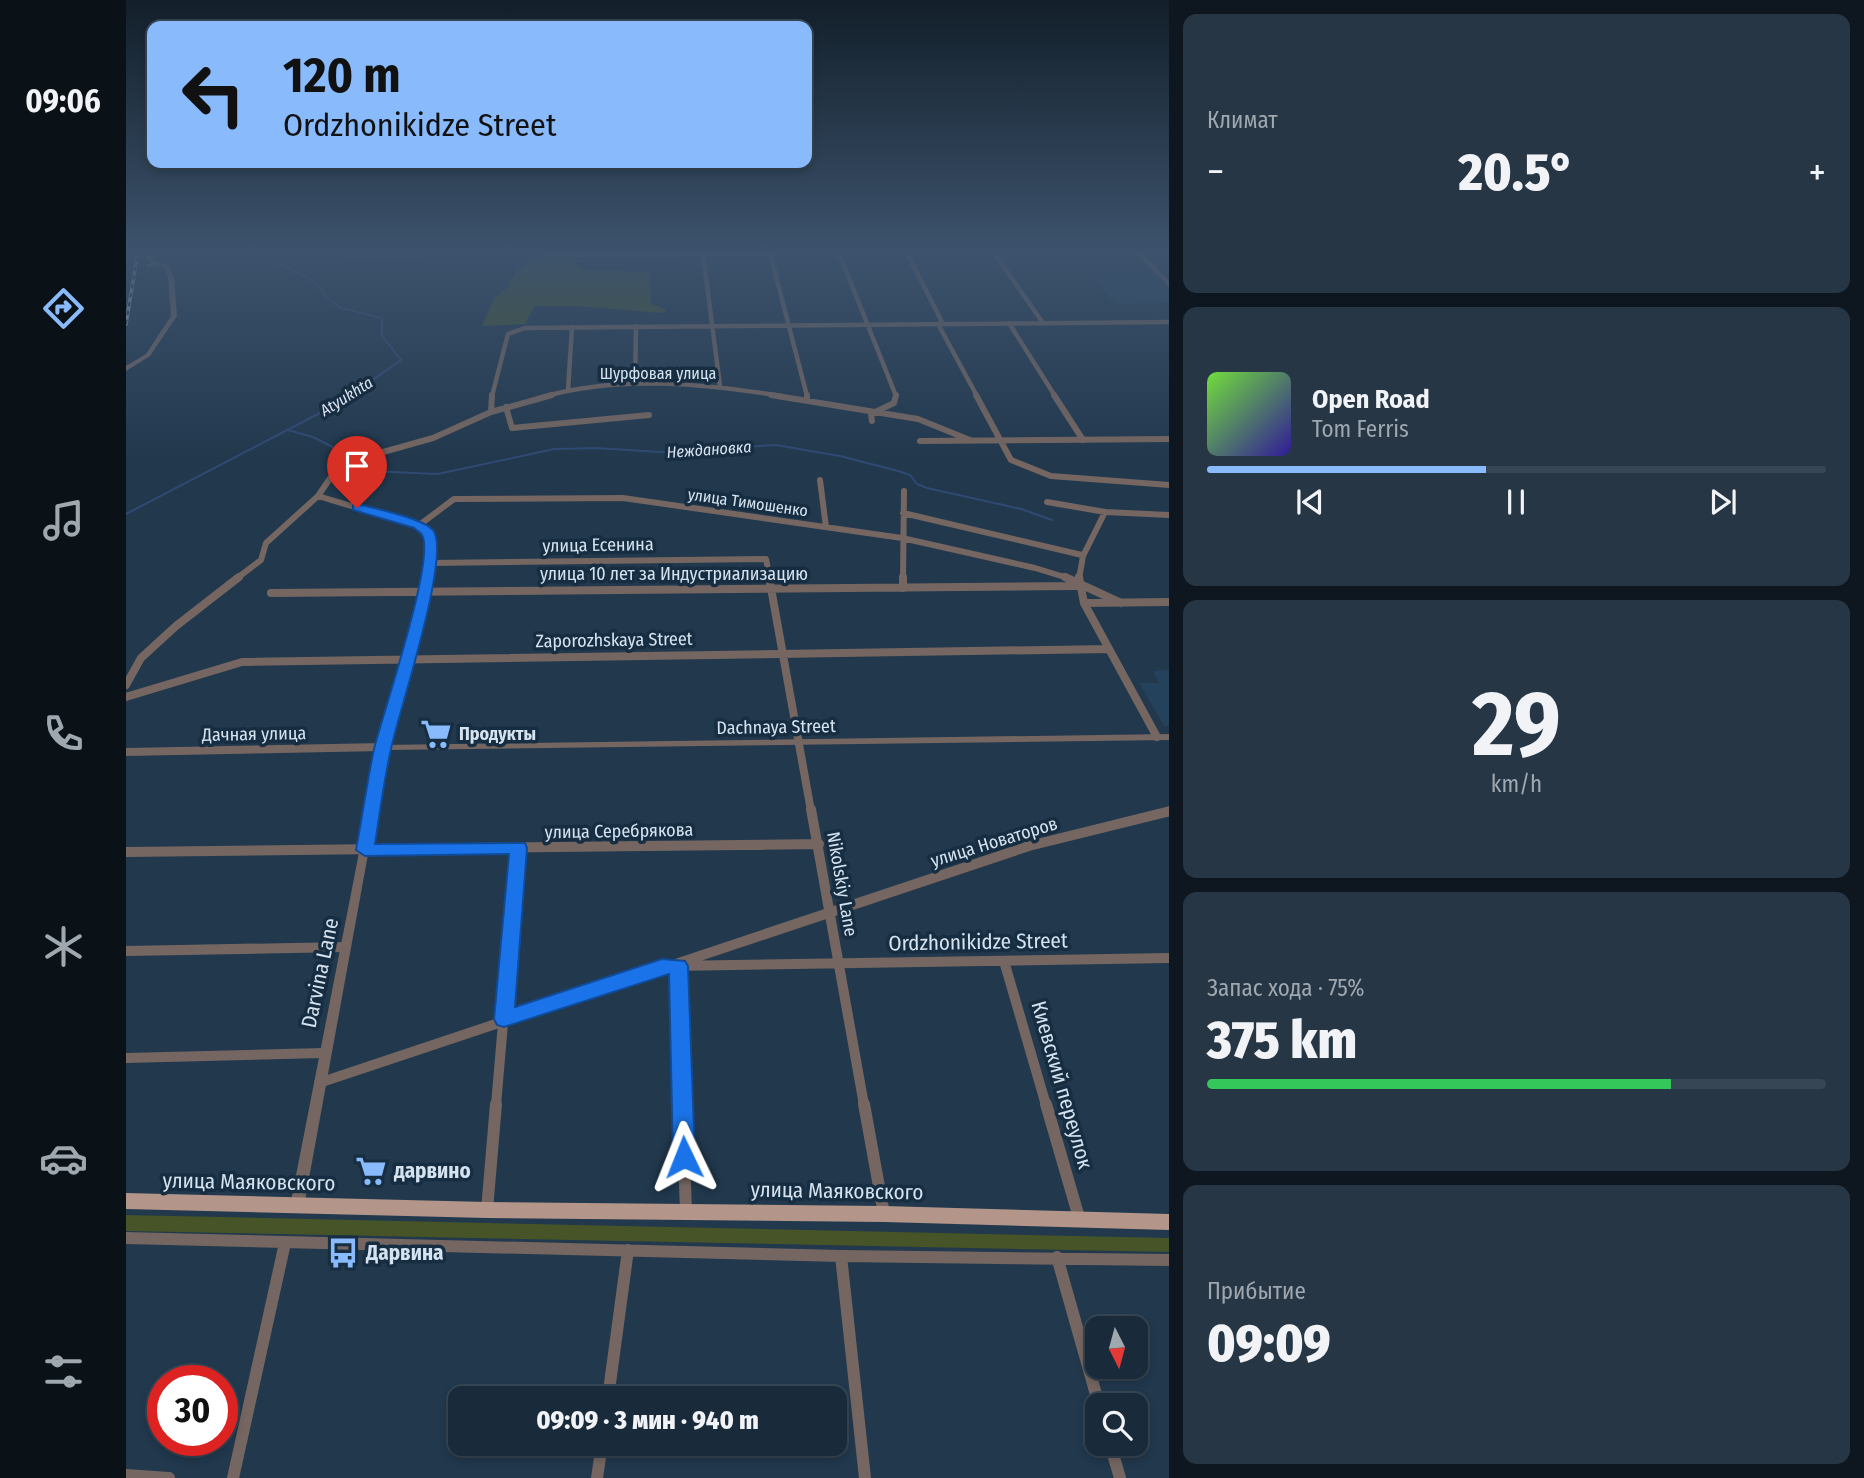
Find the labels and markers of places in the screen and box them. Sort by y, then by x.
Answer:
pin [327,436,387,508]
supermarket icon: Продукты [419,717,453,751]
place label: Продукты [459,723,536,745]
supermarket icon: дарвино [354,1154,388,1188]
place label: дарвино [393,1158,471,1184]
bus stop icon: Дарвина [326,1236,360,1270]
place label: Дарвина [365,1240,444,1266]

